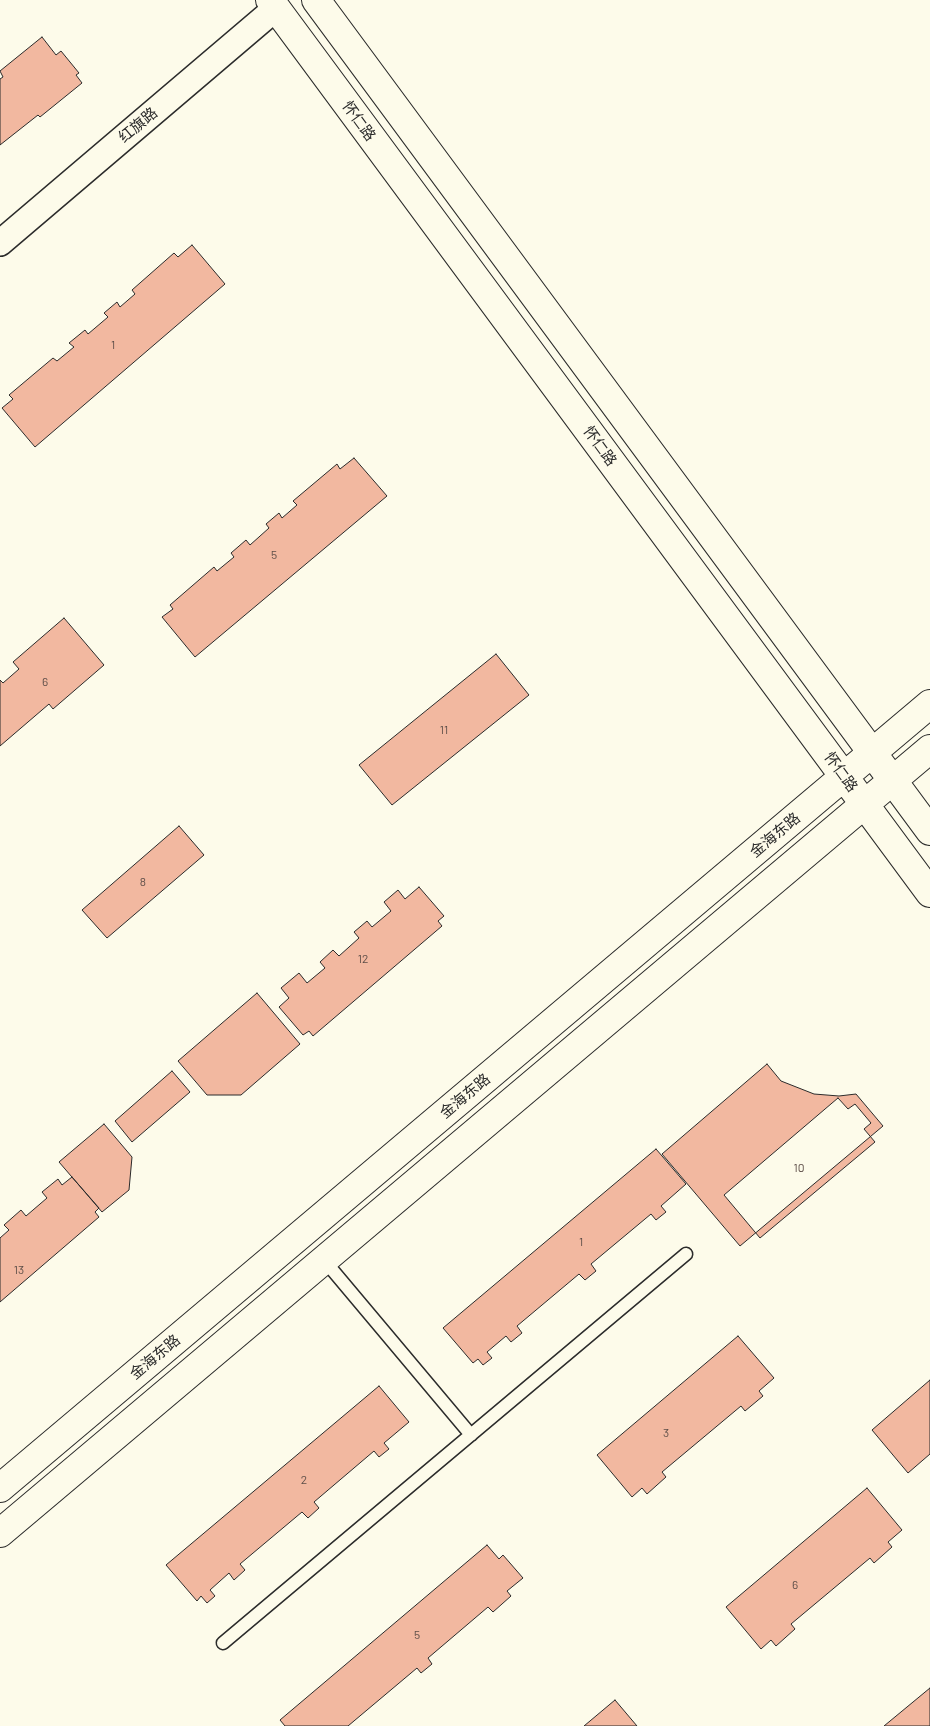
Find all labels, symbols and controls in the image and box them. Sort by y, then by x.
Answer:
street label: 怀仁路 [338,98,380,144]
street label: 红旗路 [115,104,161,146]
house number: 1 [111,338,115,352]
street label: 怀仁路 [579,423,621,469]
house number: 5 [271,548,277,562]
house number: 6 [42,675,48,689]
house number: 11 [440,723,448,737]
street label: 怀仁路 [820,749,862,795]
street label: 金海东路 [746,809,804,861]
house number: 8 [140,875,146,889]
house number: 12 [358,952,368,966]
street label: 金海东路 [436,1070,494,1122]
house number: 10 [794,1161,804,1175]
house number: 1 [579,1235,583,1249]
house number: 13 [14,1263,24,1277]
street label: 金海东路 [126,1331,184,1383]
house number: 3 [663,1426,669,1440]
house number: 2 [301,1473,307,1487]
house number: 6 [792,1578,798,1592]
house number: 5 [414,1628,420,1642]

